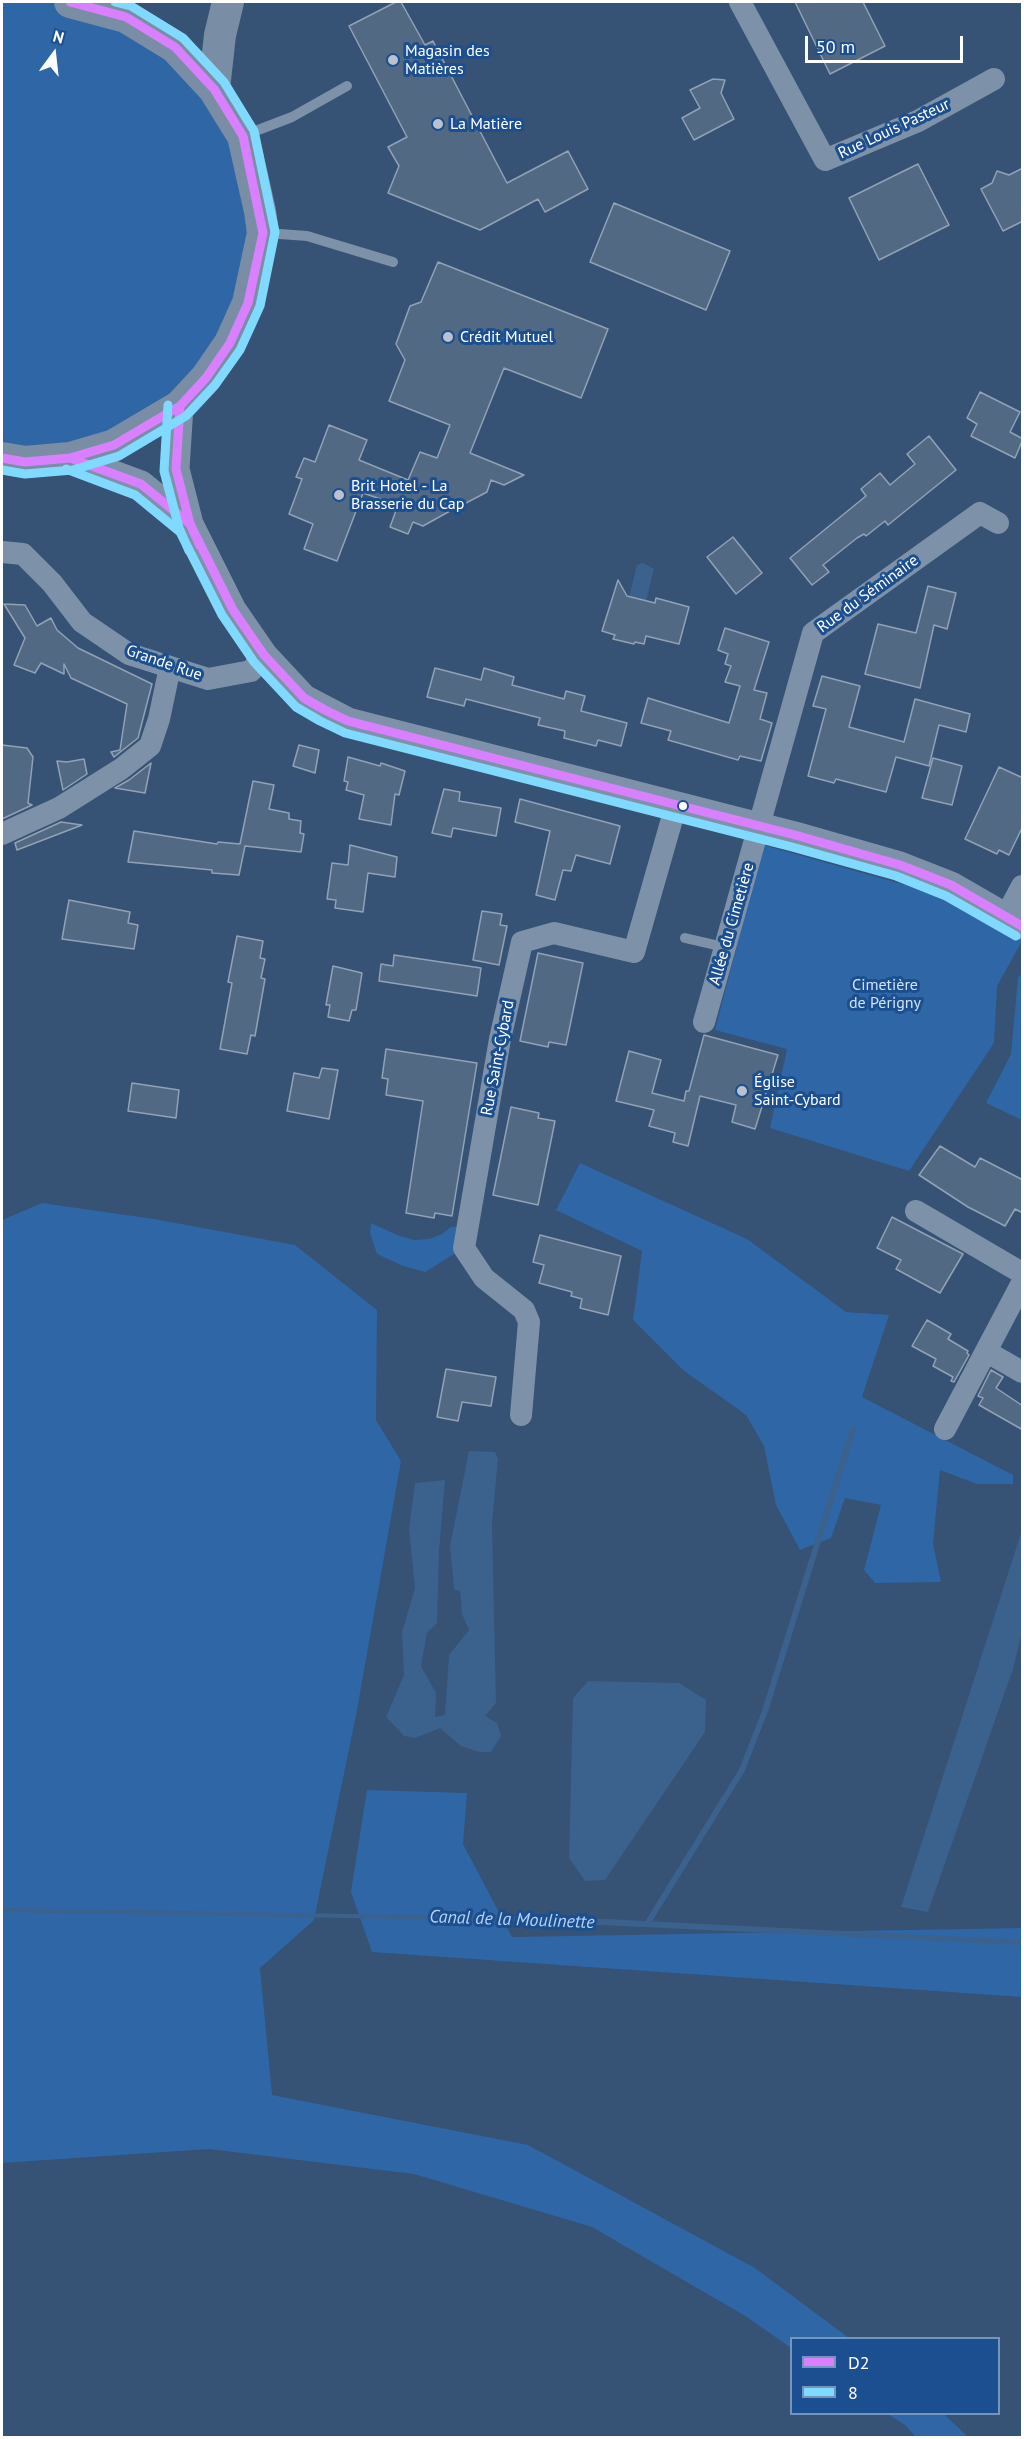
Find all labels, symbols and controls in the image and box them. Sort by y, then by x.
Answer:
north arrow [24,24,84,84]
scale bar [808,24,966,62]
text: N [51,26,66,48]
text: 50 m [816,35,855,58]
place label: Magasin des Matières [405,41,490,79]
marker: Magasin des Matières [386,53,400,67]
street label: Rue Louis Pasteur [835,95,953,163]
place label: La Matière [450,114,522,134]
marker: La Matière [431,117,445,131]
place label: Crédit Mutuel [460,327,553,347]
marker: Crédit Mutuel [441,330,455,344]
place label: Brit Hotel - La Brasserie du Cap [351,476,464,514]
marker: Brit Hotel - La Brasserie du Cap [332,488,346,502]
street label: Rue du Séminaire [814,551,922,637]
street label: Grande Rue [124,641,204,685]
unlabelled marker [677,800,689,812]
street label: Allée du Cimetière [705,861,759,987]
park label: Cimetière de Périgny [849,975,921,1013]
street label: Rue Saint-Cybard [477,999,519,1117]
place label: Église Saint-Cybard [754,1072,841,1110]
marker: Église Saint-Cybard [735,1084,749,1098]
water label: Canal de la Moulinette [429,1906,595,1934]
legend [790,2337,1000,2415]
text: D2 [848,2351,870,2374]
text: 8 [848,2381,858,2404]

